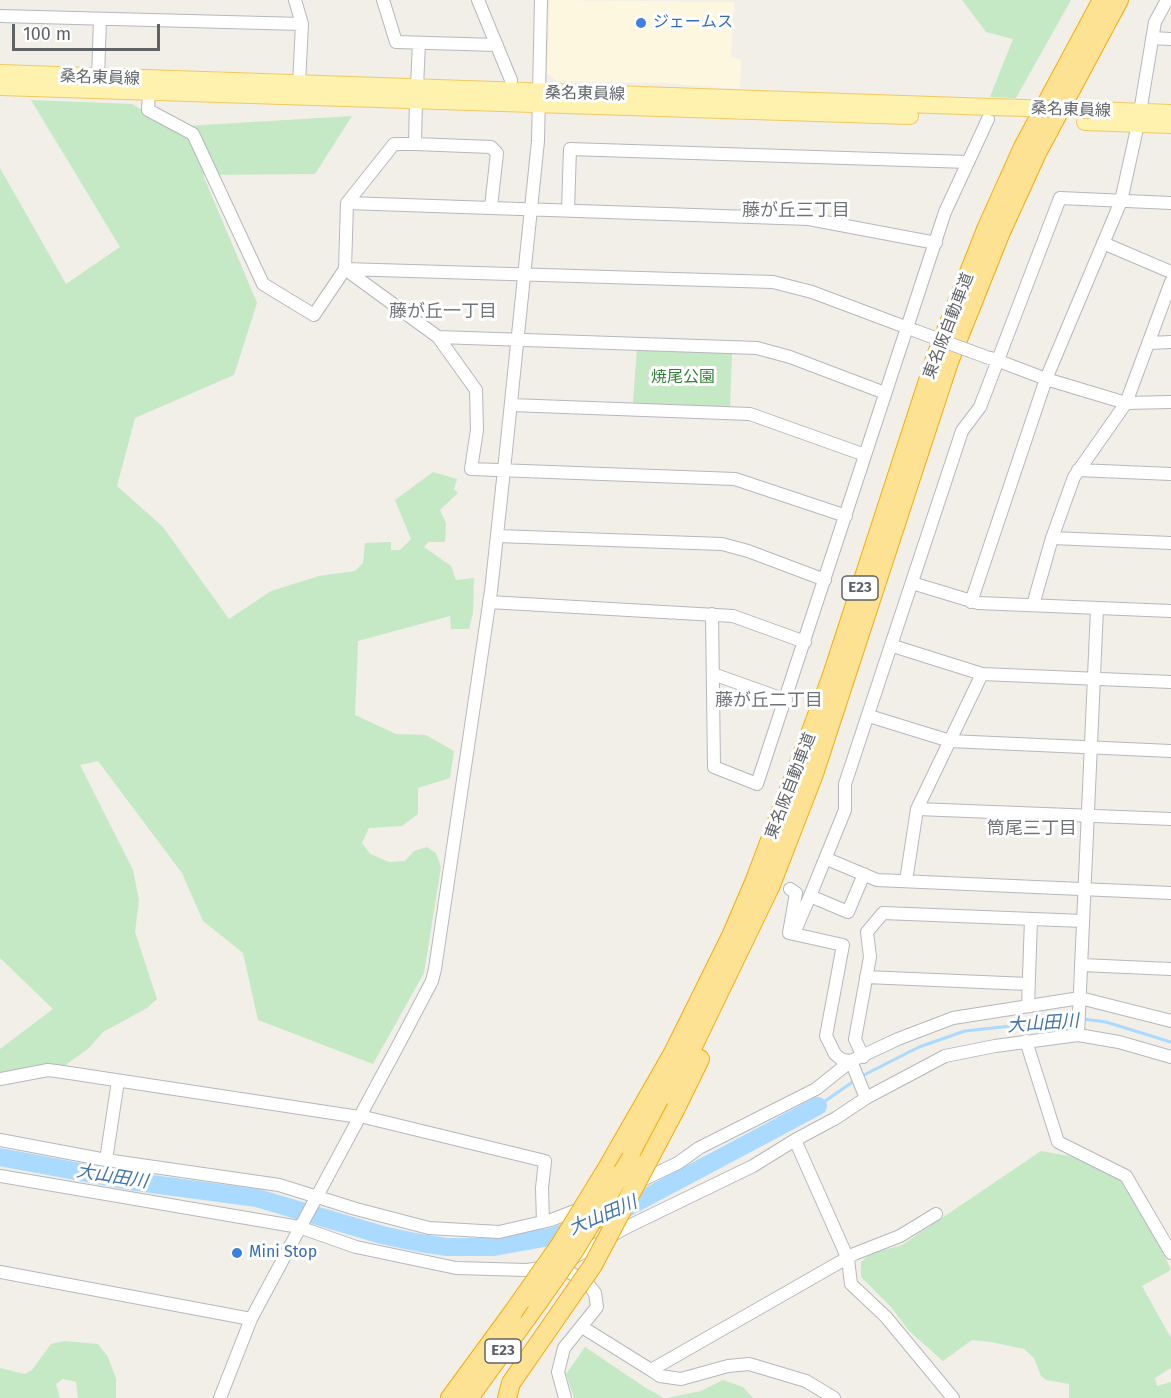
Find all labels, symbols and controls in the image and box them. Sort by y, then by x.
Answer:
scale bar [15,12,164,50]
place label: ジェームス [653,13,733,33]
marker: ジェームス [634,16,648,30]
text: 100 m [23,23,71,45]
street label: 桑名東員線 [60,67,140,89]
street label: 桑名東員線 [545,84,625,104]
street label: 桑名東員線 [1031,99,1111,121]
district label: 藤が丘三丁目 [742,200,850,222]
street label: 東名阪自動車道 [920,270,978,382]
district label: 藤が丘一丁目 [389,301,497,323]
park label: 焼尾公園 [651,368,715,388]
road number: E23 [842,576,878,600]
district label: 藤が丘二丁目 [715,690,823,712]
street label: 東名阪自動車道 [762,730,820,842]
district label: 筒尾三丁目 [987,818,1077,840]
water label: 大山田川 [1006,1011,1080,1037]
water label: 大山田川 [75,1161,149,1193]
water label: 大山田川 [566,1192,640,1240]
place label: Mini Stop [249,1243,317,1263]
marker: Mini Stop [230,1246,244,1260]
road number: E23 [485,1339,521,1363]

